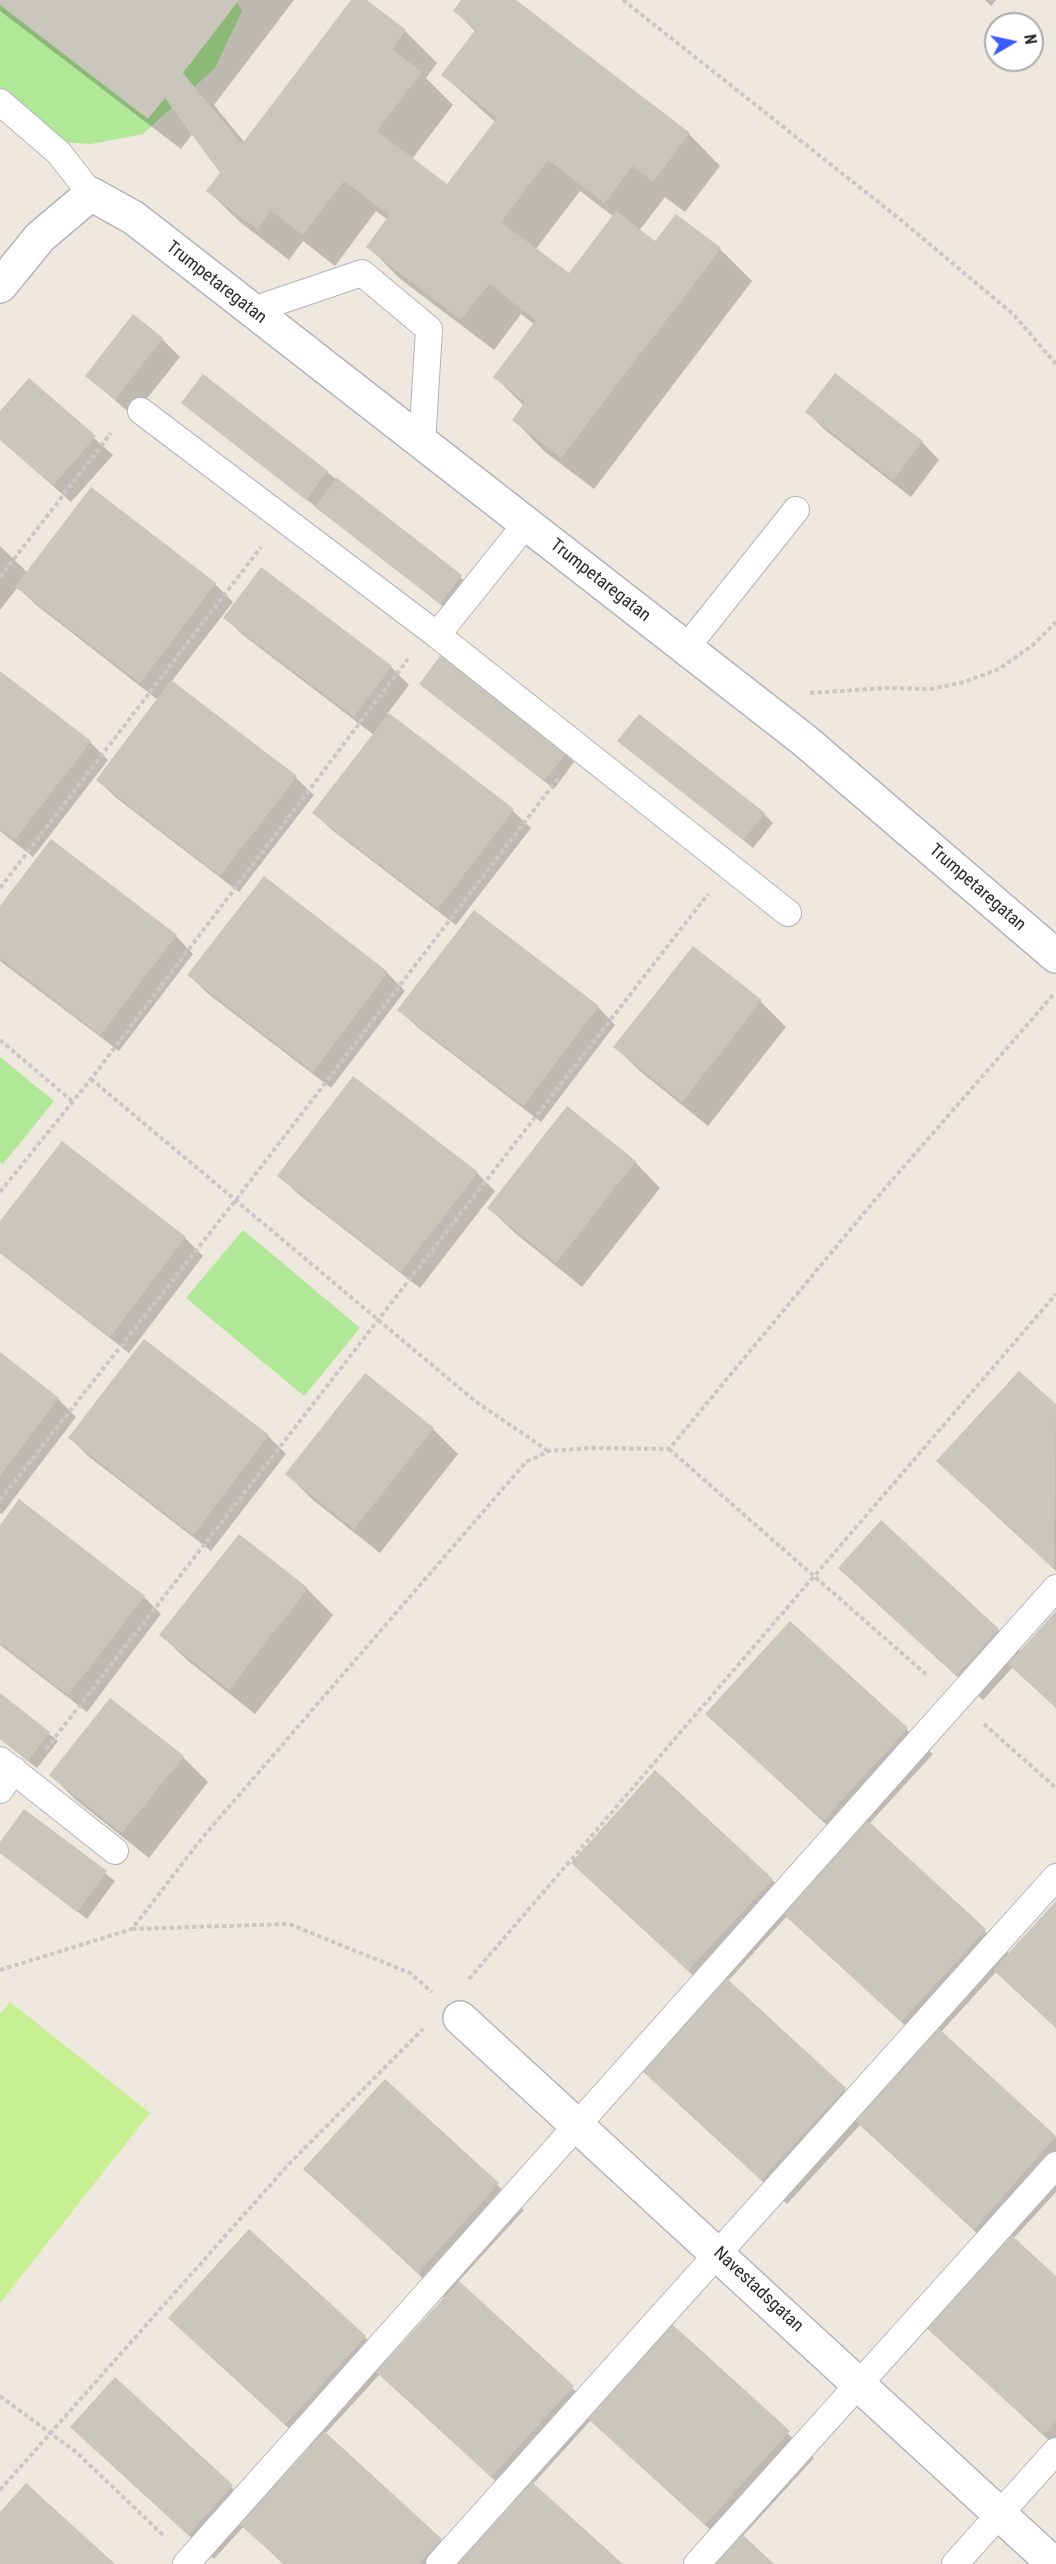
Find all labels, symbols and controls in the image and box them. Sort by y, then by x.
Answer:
north arrow [984,12,1044,72]
text: N [1020,33,1040,46]
street label: Trumpetaregatan [161,237,271,329]
street label: Trumpetaregatan [545,535,655,627]
street label: Trumpetaregatan [924,840,1030,936]
street label: Navestadsgatan [709,2243,807,2337]

